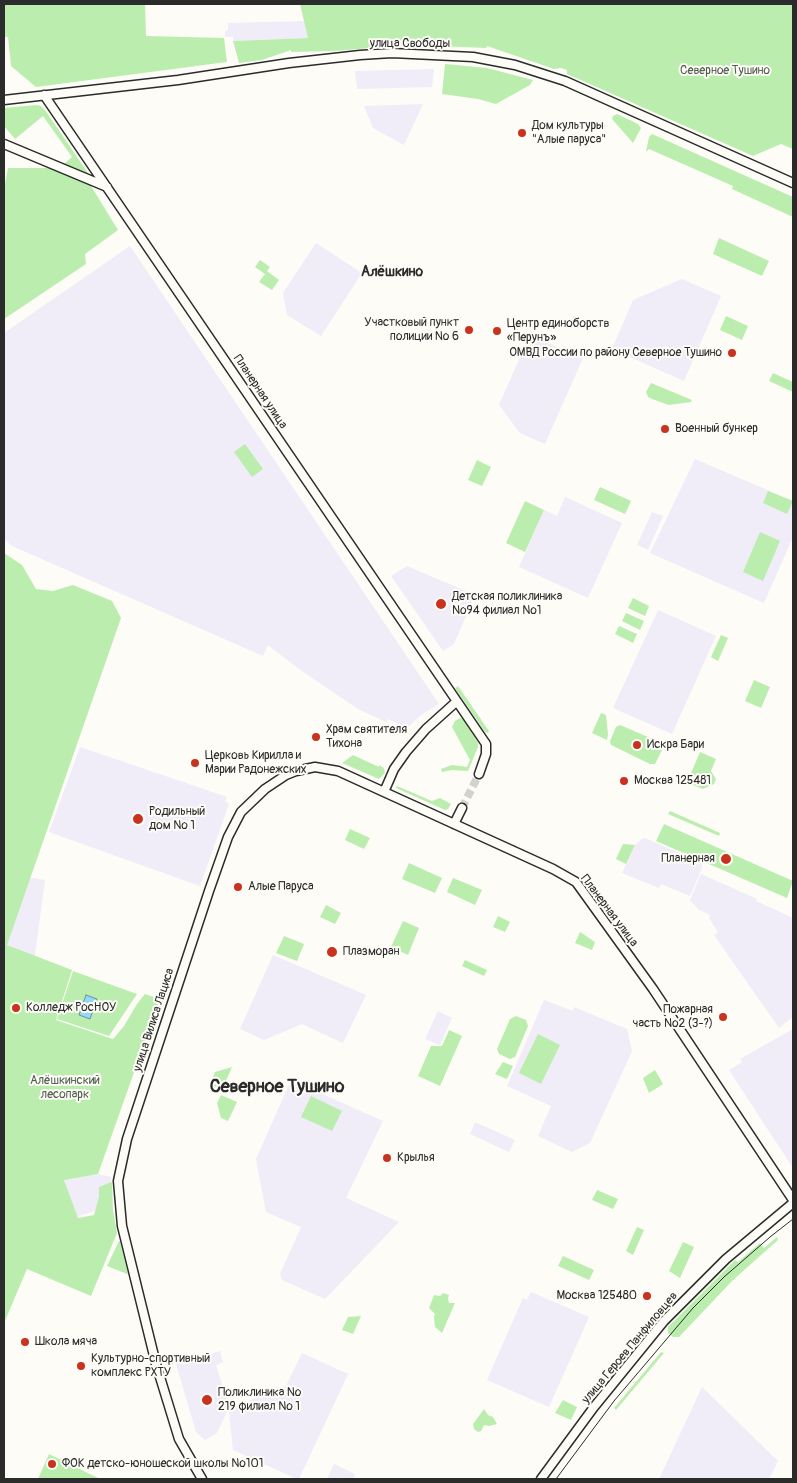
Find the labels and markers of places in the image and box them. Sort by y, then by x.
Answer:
place label: Дом культуры "Алые паруса" [532,119,606,147]
marker: Дом культуры "Алые паруса" [516,127,528,139]
place label: Участковый пункт полиции № 6 [364,316,459,344]
place label: Центр единоборств «Перунъ» [507,317,609,345]
marker: Участковый пункт полиции № 6 [463,324,475,336]
marker: Центр единоборств «Перунъ» [491,325,503,337]
place label: ОМВД России по району Северное Тушино [509,346,722,360]
marker: ОМВД России по району Северное Тушино [726,347,738,359]
place label: Военный бункер [675,422,758,436]
marker: Военный бункер [659,423,671,435]
place label: Детская поликлиника №94 филиал №1 [452,590,562,618]
marker: Детская поликлиника №94 филиал №1 [434,597,448,611]
place label: Храм святителя Тихона [326,723,407,751]
marker: Храм святителя Тихона [310,731,322,743]
place label: Искра Бари [647,738,704,752]
marker: Искра Бари [631,739,643,751]
place label: Церковь Кирилла и Марии Радонежских [205,749,307,777]
marker: Церковь Кирилла и Марии Радонежских [189,757,201,769]
place label: Москва 125481 [634,774,711,788]
marker: Москва 125481 [618,775,630,787]
place label: Родильный дом № 1 [149,805,205,833]
marker: Родильный дом № 1 [131,812,145,826]
place label: Планерная [661,852,715,866]
marker: Планерная [719,852,733,866]
place label: Алые Паруса [248,880,314,894]
marker: Алые Паруса [232,881,244,893]
marker: Плазморан [325,945,339,959]
place label: Плазморан [343,945,399,959]
place label: Колледж РосНОУ [26,1001,116,1015]
marker: Колледж РосНОУ [10,1002,22,1014]
place label: Пожарная часть №2 (3-?) [632,1003,713,1031]
marker: Пожарная часть №2 (3-?) [717,1011,729,1023]
place label: Крылья [397,1151,435,1165]
marker: Крылья [381,1152,393,1164]
place label: Москва 125480 [556,1289,637,1303]
marker: Москва 125480 [641,1290,653,1302]
place label: Школа мяча [35,1335,97,1349]
marker: Школа мяча [19,1336,31,1348]
place label: Культурно-спортивный комплекс РХТУ [91,1352,210,1380]
marker: Культурно-спортивный комплекс РХТУ [75,1360,87,1372]
place label: Поликлиника № 219 филиал № 1 [218,1386,301,1414]
marker: Поликлиника № 219 филиал № 1 [200,1393,214,1407]
place label: ФОК детско-юношеской школы №101 [62,1457,263,1471]
marker: ФОК детско-юношеской школы №101 [46,1458,58,1470]

